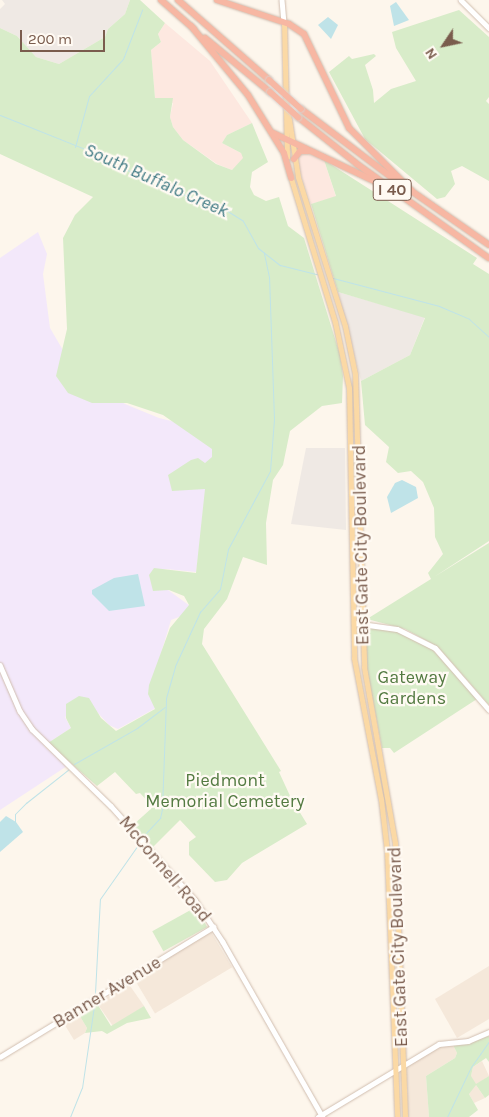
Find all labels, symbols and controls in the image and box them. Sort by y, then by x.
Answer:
scale bar [22,20,108,52]
north arrow [419,20,469,70]
text: 200 m [28,30,72,48]
text: N [421,45,441,63]
water label: South Buffalo Creek [80,139,232,223]
road number: I 40 [372,176,412,204]
street label: East Gate City Boulevard [348,445,374,645]
park label: Gateway Gardens [378,667,446,710]
park label: Piedmont Memorial Cemetery [145,770,305,812]
street label: McConnell Road [114,811,216,927]
street label: East Gate City Boulevard [384,846,412,1048]
street label: Banner Avenue [49,951,165,1033]

